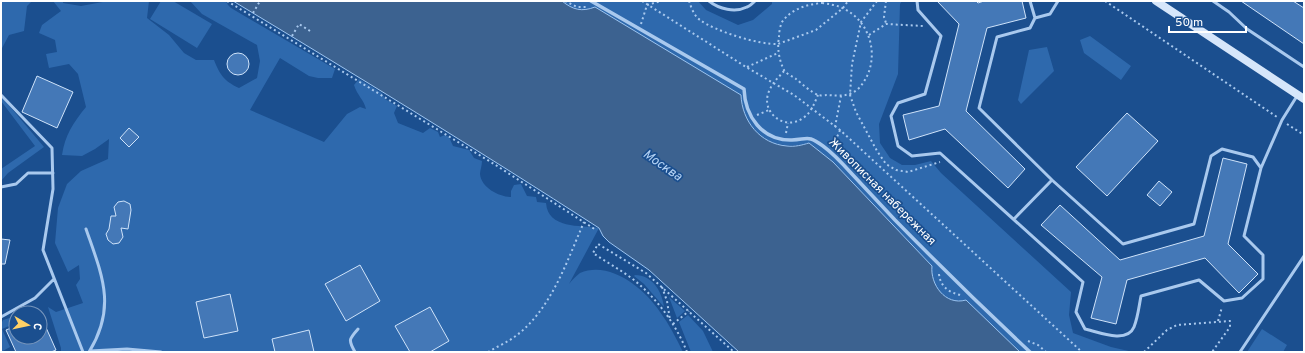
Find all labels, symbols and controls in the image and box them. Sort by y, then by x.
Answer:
scale bar [1169,8,1246,34]
text: 50 m [1175,15,1203,31]
street label: Живописная набережная [825,135,939,249]
water label: Москва [639,147,685,185]
north arrow [8,305,48,345]
text: С [29,322,44,331]

